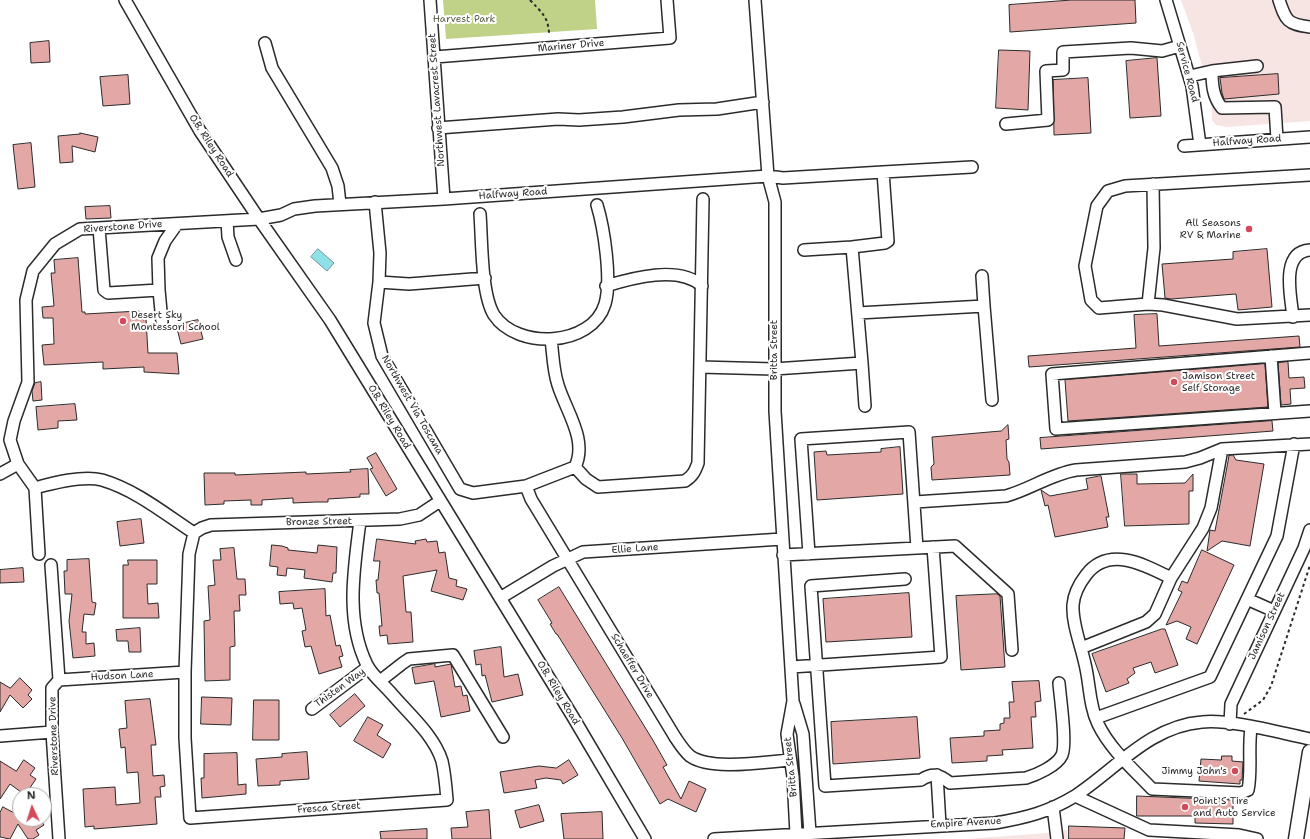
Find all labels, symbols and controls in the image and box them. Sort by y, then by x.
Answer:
park label: Harvest Park [433,13,495,25]
street label: Northwest Lavacrest Street [426,33,448,167]
street label: Mariner Drive [537,37,605,55]
street label: Service Road [1173,40,1201,104]
street label: O.B. Riley Road [186,112,236,180]
street label: Halfway Road [1212,133,1282,149]
street label: Halfway Road [478,186,548,202]
place label: All Seasons RV & Marine [1180,217,1241,240]
street label: Riverstone Drive [83,218,163,236]
marker: All Seasons RV & Marine [1244,224,1254,234]
place label: Desert Sky Montessori School [131,309,220,332]
marker: Desert Sky Montessori School [118,316,128,326]
street label: Britta Street [768,320,780,380]
street label: Northwest Via Toscana [379,353,445,457]
place label: Jamison Street Self Storage [1182,370,1255,394]
marker: Jamison Street Self Storage [1169,377,1179,387]
street label: O.B. Riley Road [365,383,413,451]
street label: Bronze Street [286,515,352,529]
street label: Ellie Lane [611,541,659,557]
street label: Jamison Street [1246,590,1288,662]
street label: Schaeffer Drive [608,631,656,701]
street label: O.B. Riley Road [534,659,582,727]
street label: Thisten Way [312,666,368,710]
street label: Hudson Lane [90,668,154,684]
street label: Riverstone Drive [47,696,61,776]
street label: Britta Street [782,736,800,798]
place label: Jimmy John's [1162,765,1227,777]
marker: Jimmy John's [1230,766,1240,776]
north arrow [12,787,52,827]
text: N [26,788,36,803]
place label: Point S Tire and Auto Service [1193,795,1276,818]
street label: Fresca Street [297,800,361,816]
marker: Point S Tire and Auto Service [1180,802,1190,812]
street label: Empire Avenue [930,815,1002,831]

